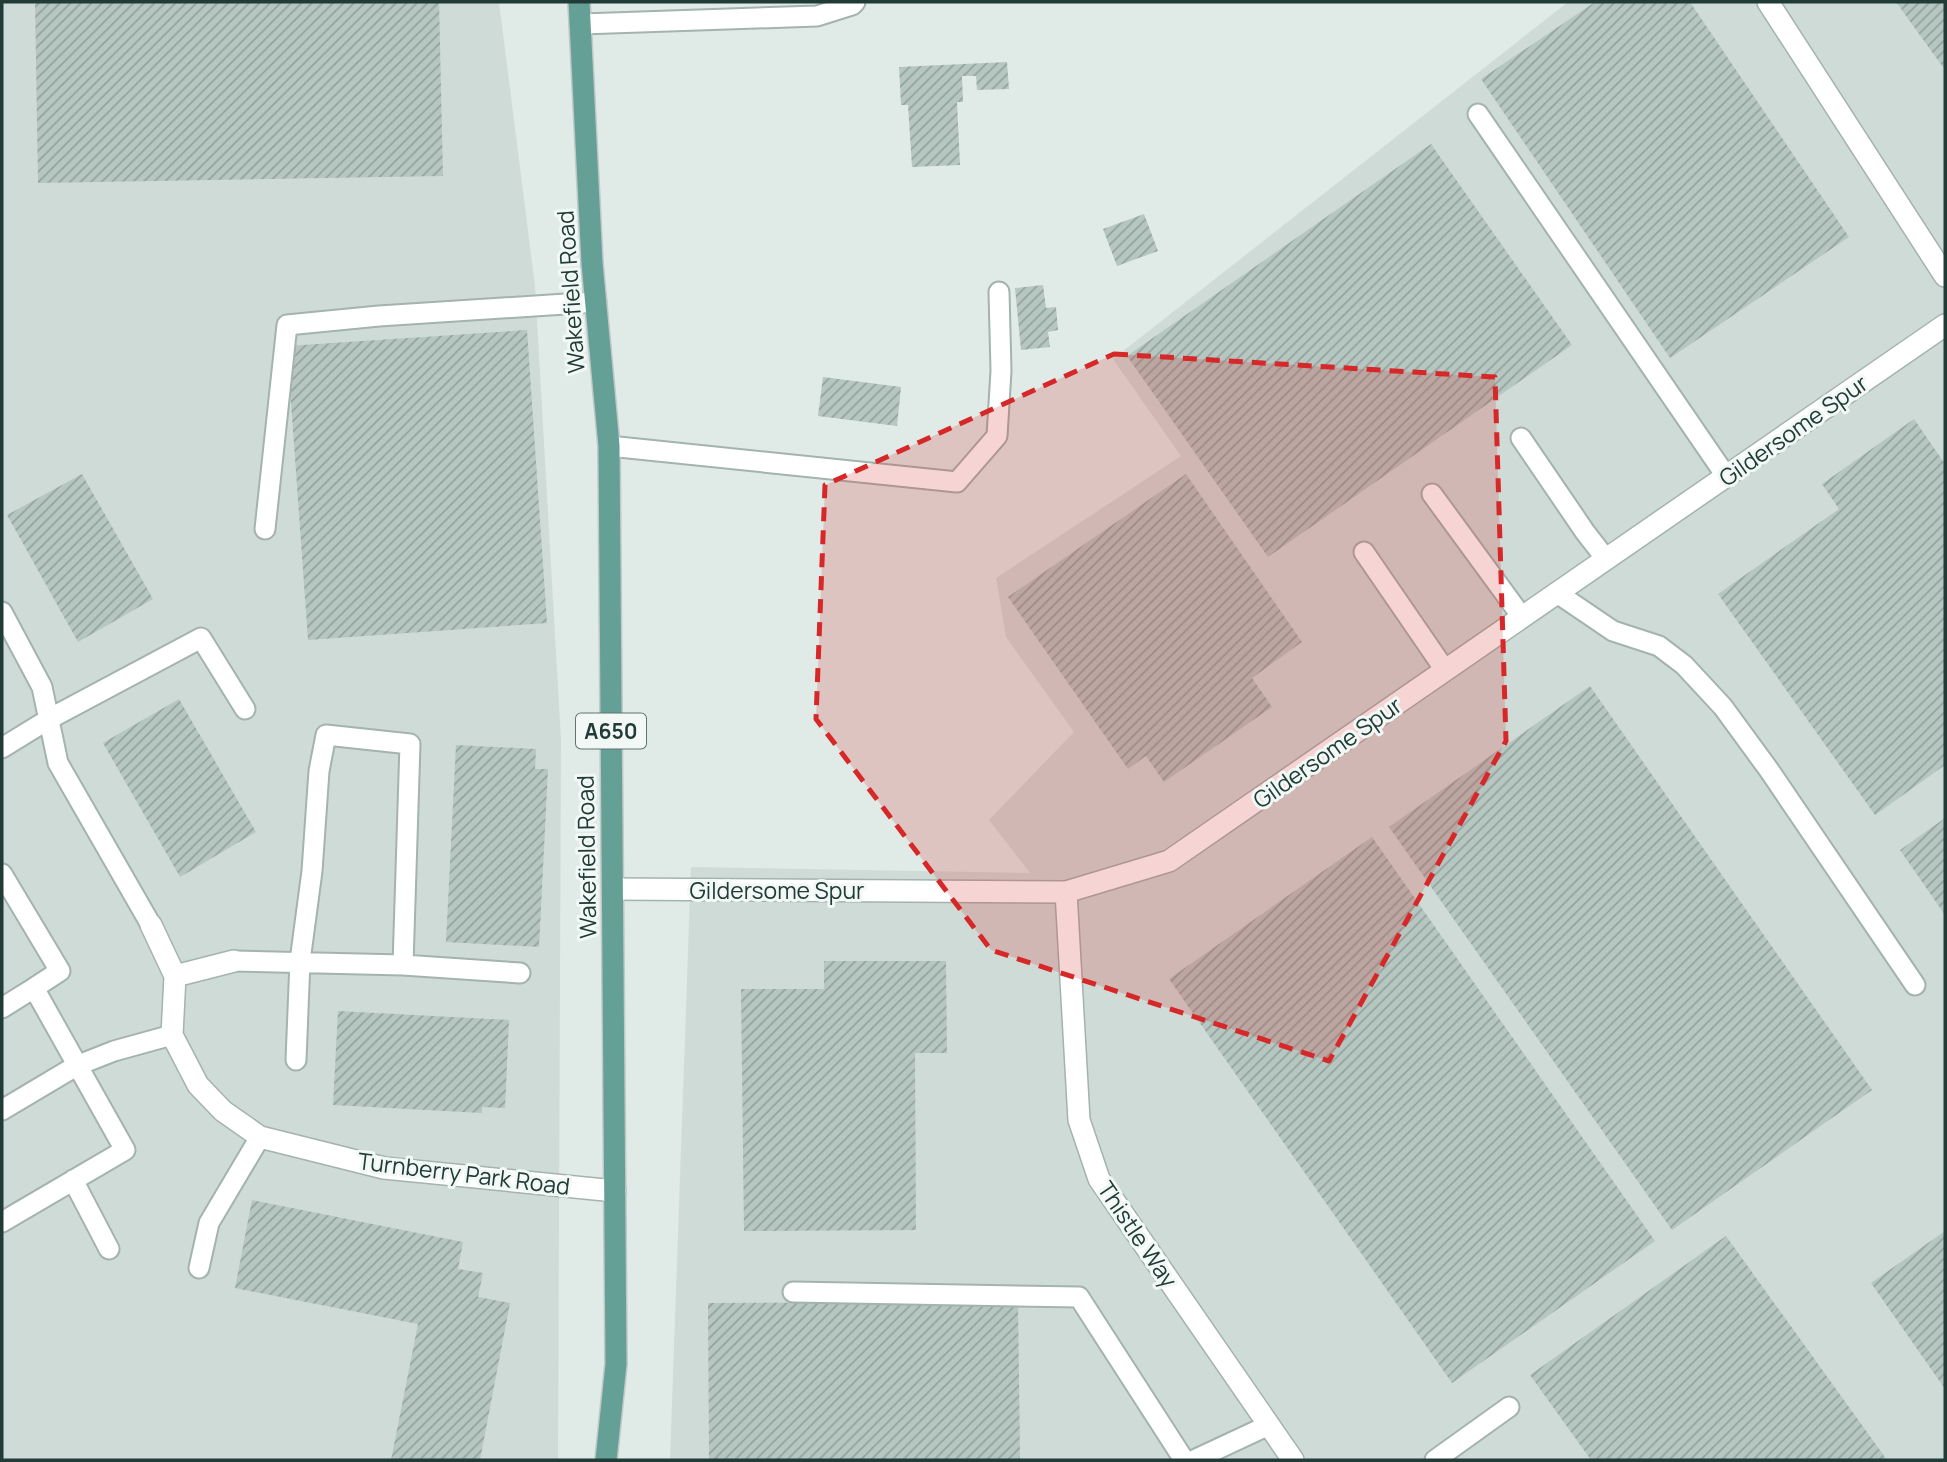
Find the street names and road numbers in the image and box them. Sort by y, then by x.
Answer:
street label: Wakefield Road [548,209,592,375]
street label: Gildersome Spur [1712,367,1874,493]
street label: Gildersome Spur [1246,689,1408,815]
road number: A650 [576,714,646,748]
street label: Wakefield Road [569,775,603,939]
street label: Gildersome Spur [690,874,864,906]
street label: Turnberry Park Road [356,1144,572,1202]
street label: Thistle Way [1091,1174,1185,1294]

